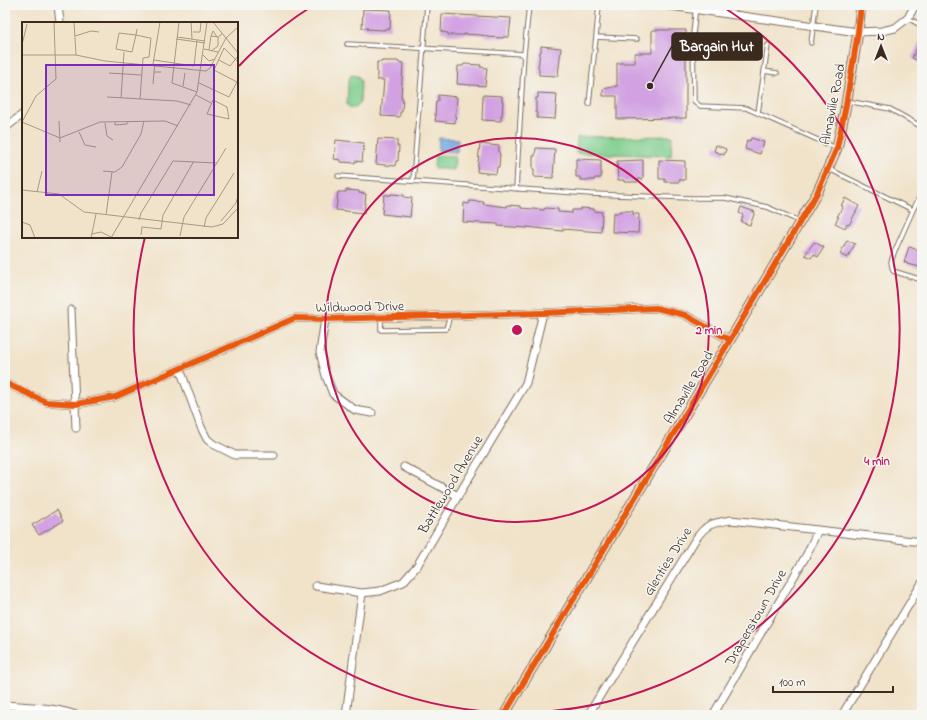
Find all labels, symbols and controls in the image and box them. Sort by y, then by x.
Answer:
inset map [22,22,238,238]
north arrow [861,26,901,66]
text: N [877,29,885,45]
callout: Bargain Hut [672,33,762,60]
text: Bargain Hut [679,36,755,60]
street label: Almaville Road [815,62,852,147]
street label: Wildwood Drive [316,296,405,319]
text: 2 min [695,322,722,340]
centre of rings [510,323,524,337]
street label: Almaville Road [659,347,720,428]
street label: Battlewood Avenue [413,431,489,539]
text: 4 min [863,453,890,471]
street label: Glenties Drive [639,523,698,600]
street label: Draperstown Drive [720,565,793,671]
scale bar [773,668,893,694]
text: 100 m [779,674,806,692]

